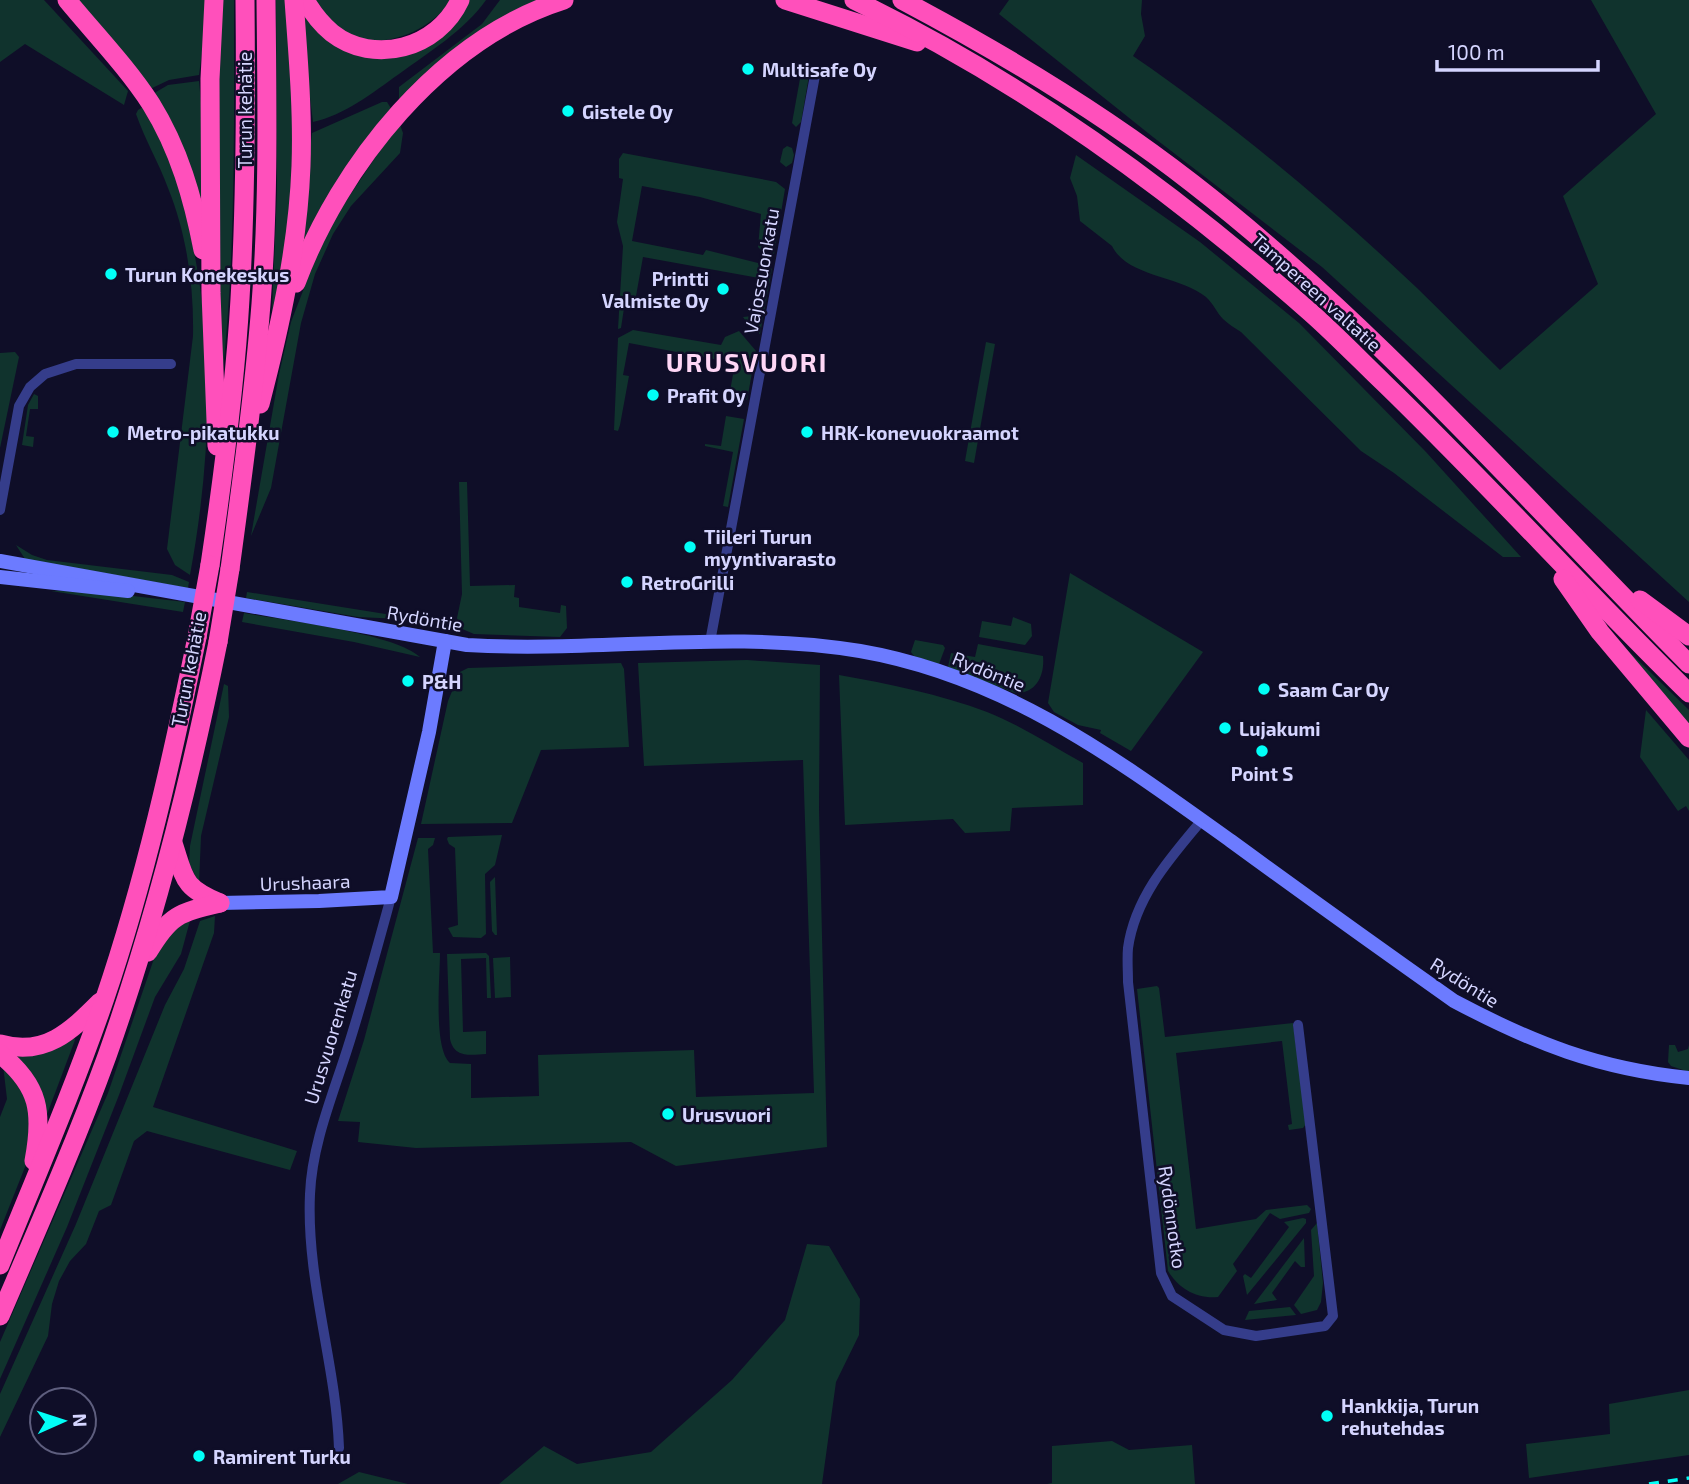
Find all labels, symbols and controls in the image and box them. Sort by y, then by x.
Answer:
scale bar [1437,28,1598,72]
text: 100 m [1448,39,1505,64]
street label: Turun kehätie [233,51,256,169]
place label: Multisafe Oy [762,58,877,82]
marker: Multisafe Oy [740,61,756,77]
place label: Gistele Oy [582,100,673,124]
marker: Gistele Oy [560,103,576,119]
street label: Vajossuonkatu [739,206,783,336]
street label: Tampereen valtatie [1248,228,1386,356]
place label: Turun Konekeskus [125,263,289,286]
marker: Turun Konekeskus [103,266,119,282]
place label: Printti Valmiste Oy [602,267,709,313]
marker: Printti Valmiste Oy [715,281,731,297]
district label: URUSVUORI [666,346,828,377]
place label: Prafit Oy [667,384,746,408]
marker: Prafit Oy [645,387,661,403]
place label: Metro-pikatukku [127,421,280,444]
place label: HRK-konevuokraamot [821,421,1019,444]
marker: Metro-pikatukku [105,424,121,440]
marker: HRK-konevuokraamot [799,424,815,440]
place label: Tiileri Turun myyntivarasto [704,525,836,571]
marker: Tiileri Turun myyntivarasto [682,539,698,555]
place label: RetroGrilli [641,571,734,594]
marker: RetroGrilli [619,574,635,590]
street label: Rydöntie [385,600,465,636]
street label: Turun kehätie [166,609,210,729]
street label: Rydöntie [949,646,1029,696]
place label: P&H [422,670,461,693]
marker: P&H [400,673,416,689]
place label: Saam Car Oy [1278,678,1390,702]
marker: Saam Car Oy [1256,681,1272,697]
place label: Lujakumi [1239,717,1320,740]
marker: Lujakumi [1217,720,1233,736]
marker: Point S [1254,743,1270,759]
place label: Point S [1231,762,1293,785]
street label: Urushaara [259,869,351,895]
street label: Rydöntie [1426,952,1504,1012]
street label: Urusvuorenkatu [299,967,361,1107]
place label: Urusvuori [682,1103,771,1126]
marker: Urusvuori [660,1106,676,1122]
street label: Rydönnotko [1154,1164,1192,1270]
north arrow [28,1386,98,1456]
place label: Hankkija, Turun rehutehdas [1341,1394,1479,1439]
marker: Hankkija, Turun rehutehdas [1319,1408,1335,1424]
text: N [69,1413,92,1428]
place label: Ramirent Turku [213,1445,351,1468]
marker: Ramirent Turku [191,1448,207,1464]

